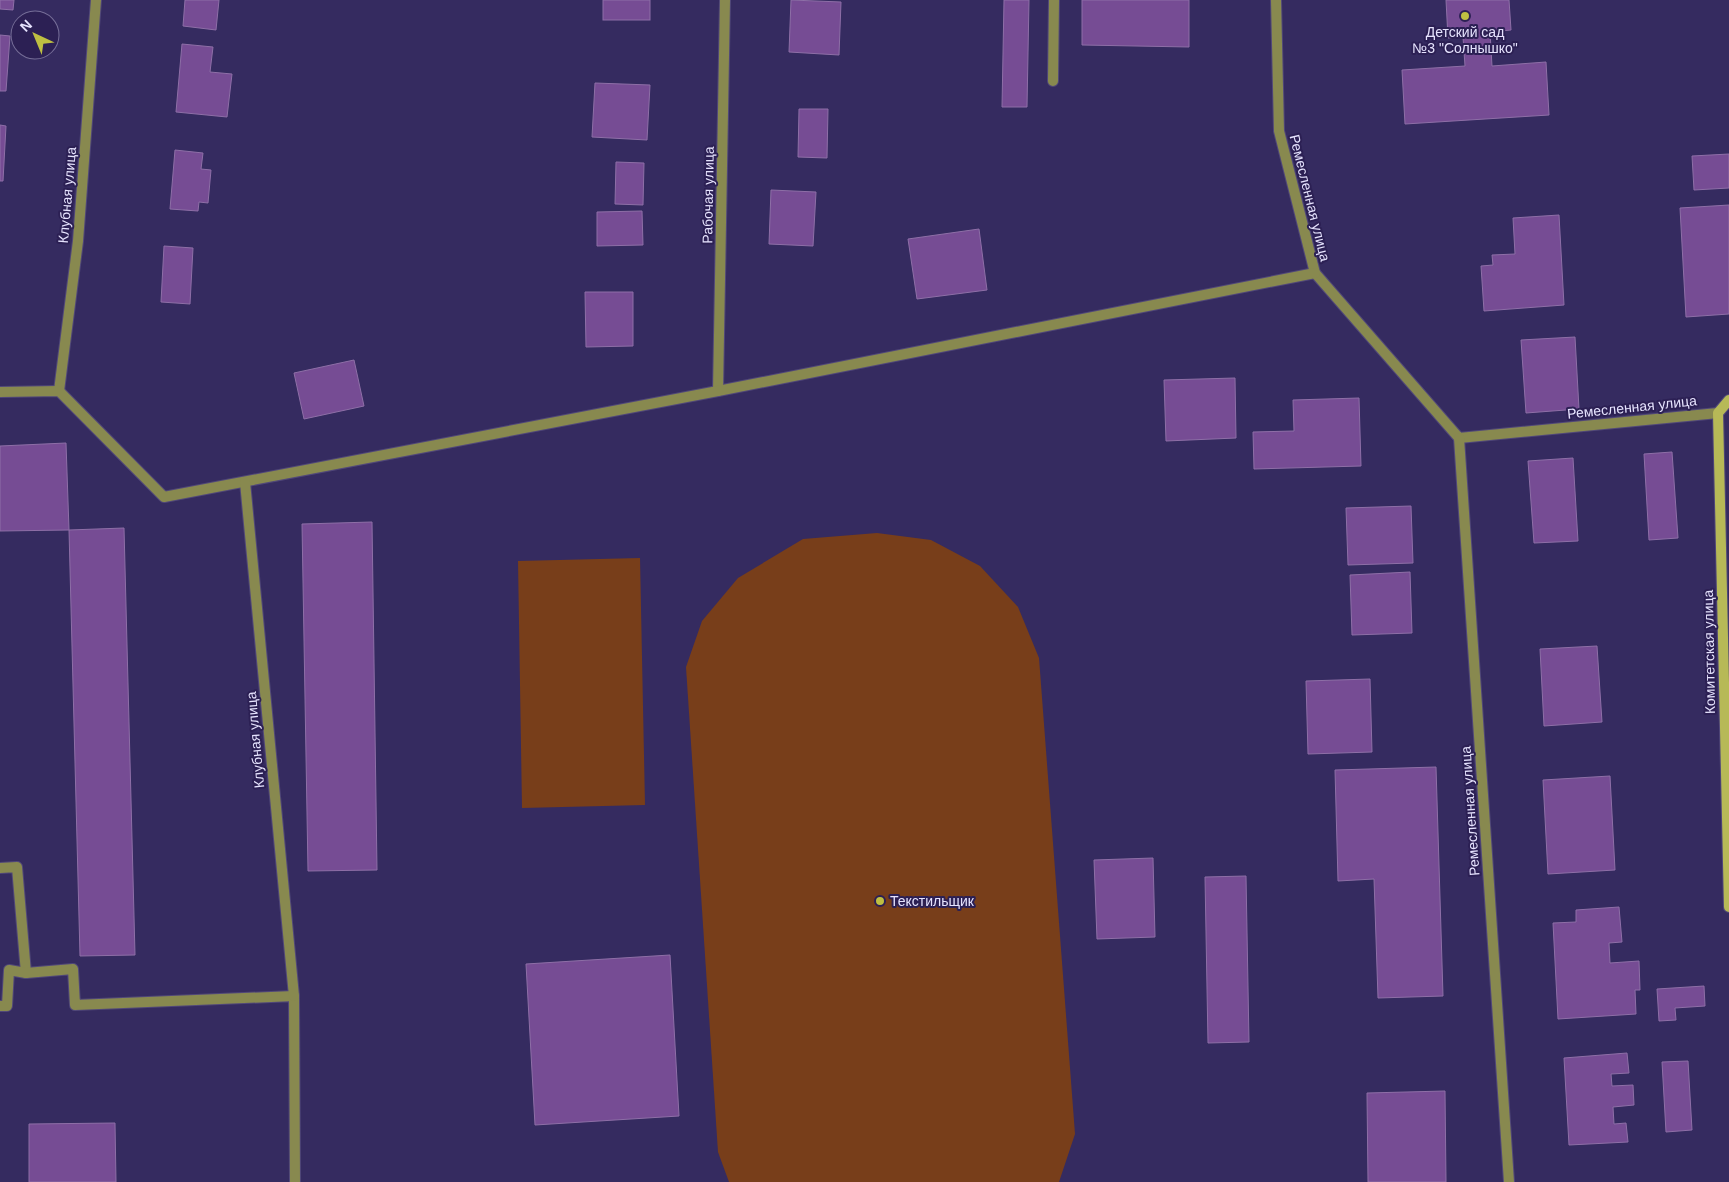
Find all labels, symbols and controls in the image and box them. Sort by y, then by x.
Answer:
north arrow [10,10,60,60]
marker: Детский сад №3 "Солнышко" [1459,10,1471,22]
text: N [17,16,35,35]
place label: Детский сад №3 "Солнышко" [1412,24,1518,56]
street label: Ремесленная улица [1287,133,1334,263]
street label: Клубная улица [55,146,79,244]
street label: Рабочая улица [699,146,717,244]
street label: Ремесленная улица [1566,392,1698,422]
street label: Комитетская улица [1700,589,1718,714]
street label: Клубная улица [243,691,267,789]
street label: Ремесленная улица [1457,745,1483,876]
place label: Текстильщик [890,893,975,909]
marker: Текстильщик [874,895,886,907]

